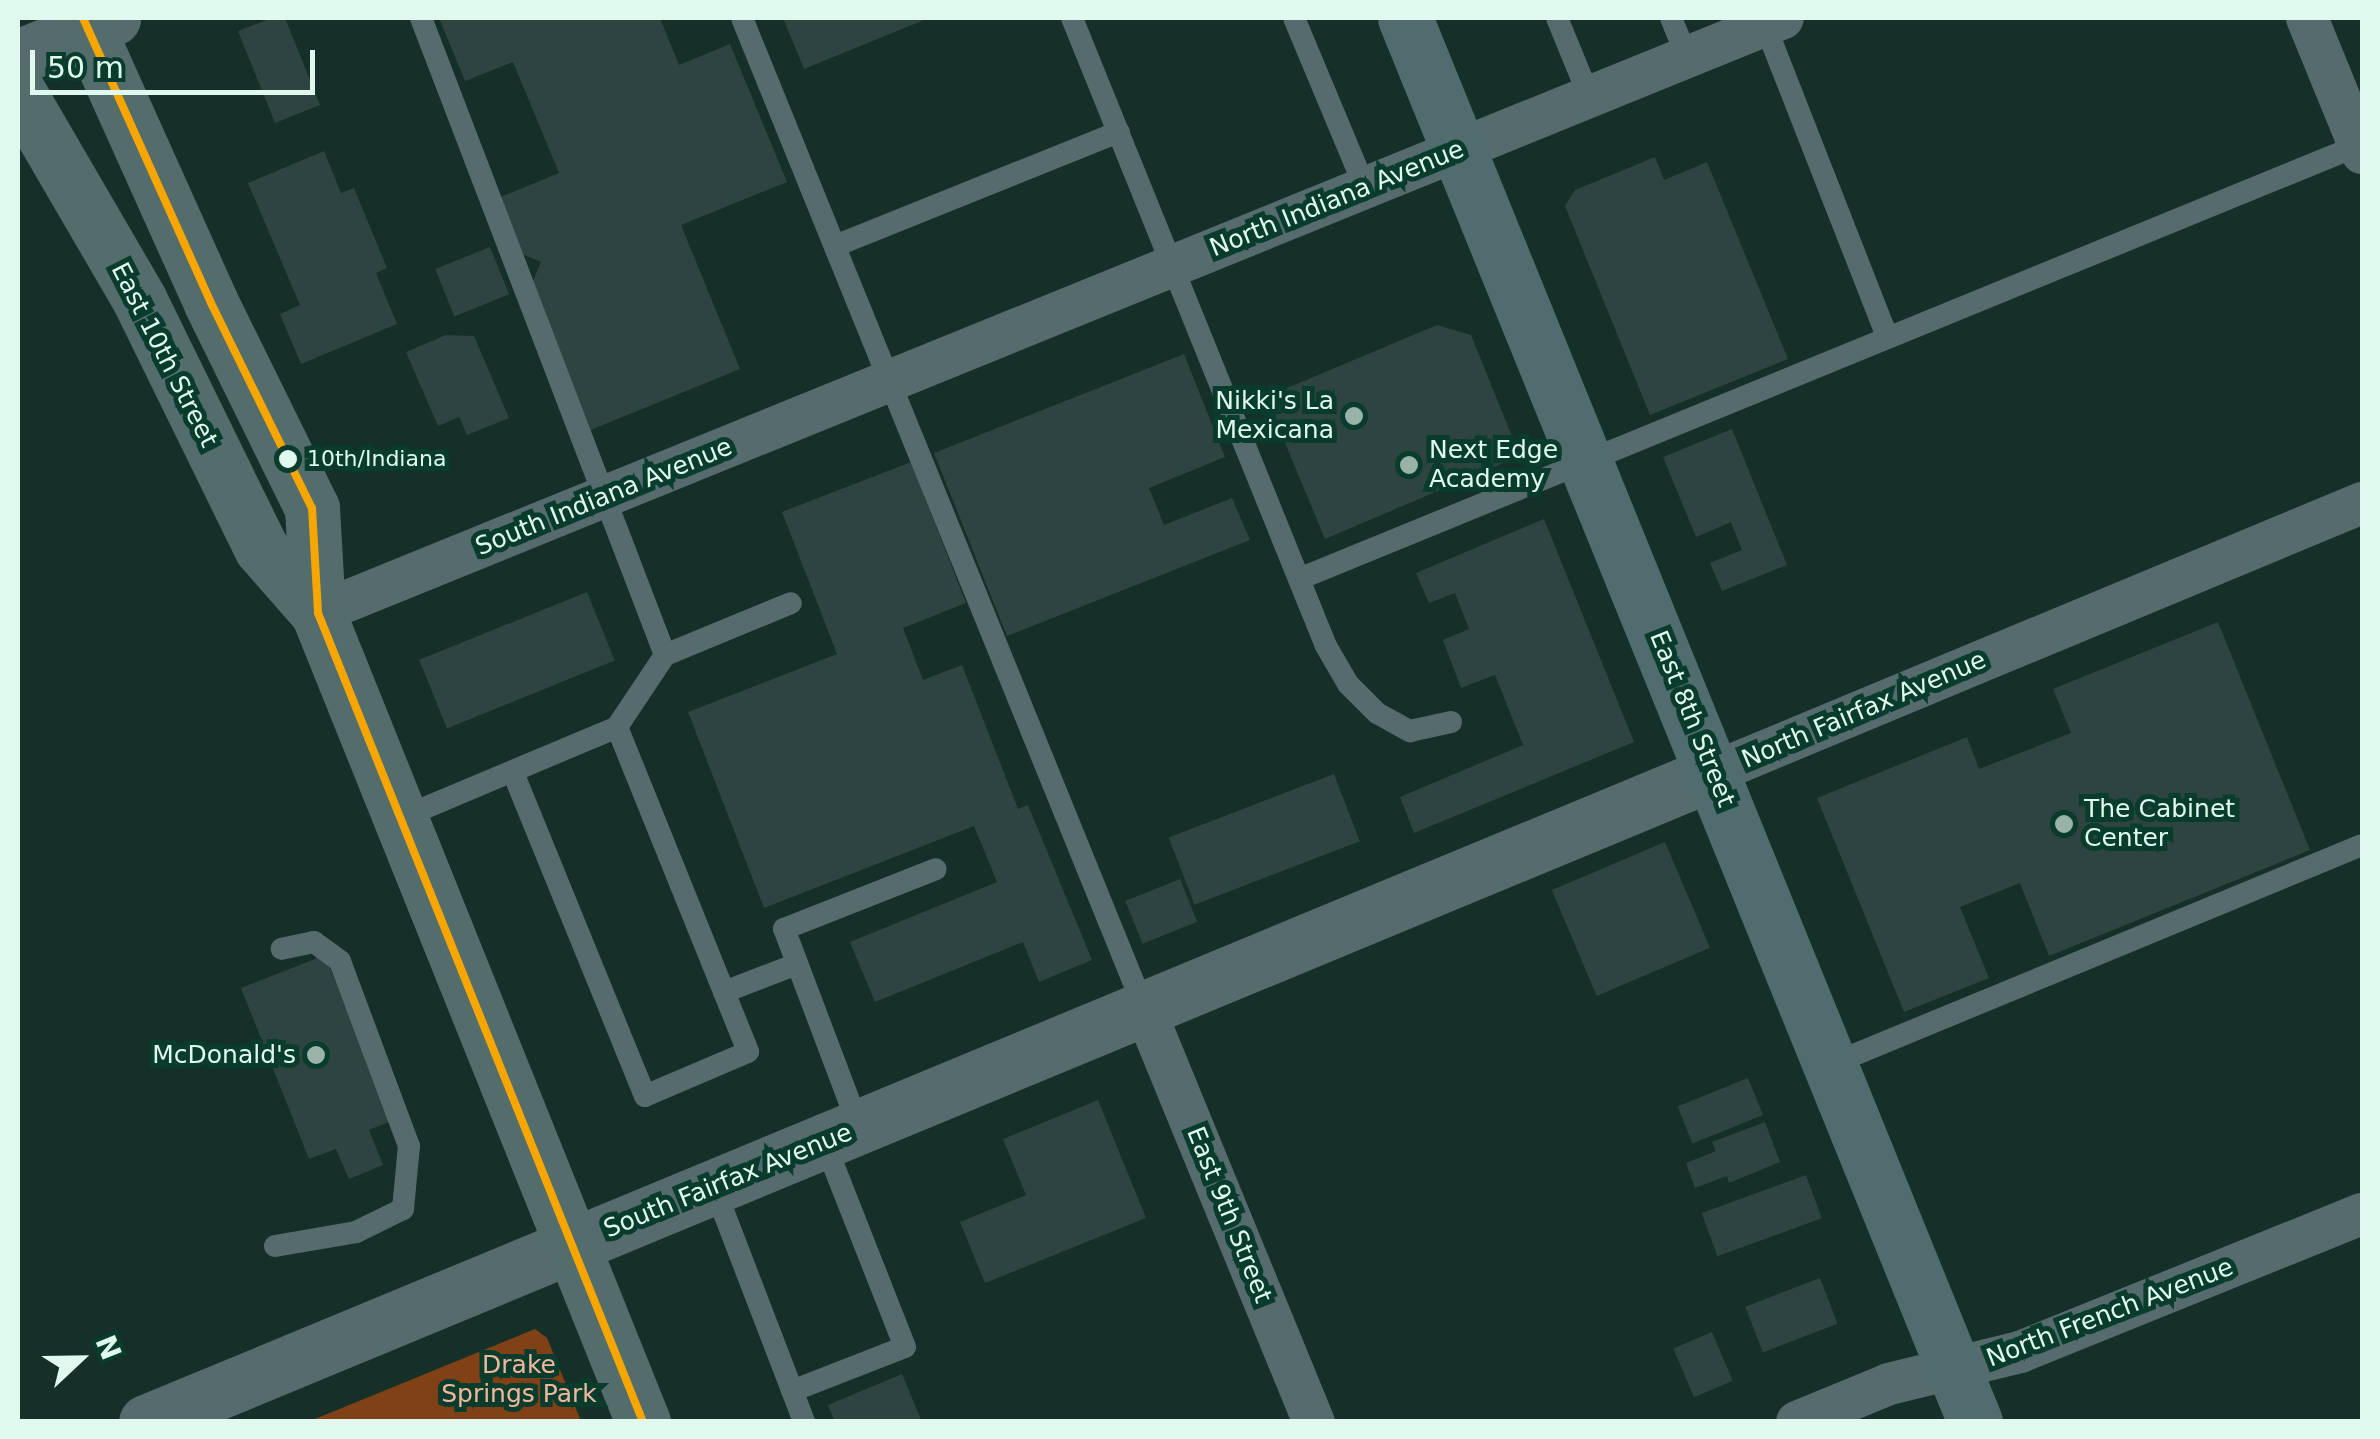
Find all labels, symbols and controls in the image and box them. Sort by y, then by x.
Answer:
scale bar [35,30,320,92]
text: 50 m [47,50,124,85]
street label: North Indiana Avenue [1206,134,1468,264]
street label: East 10th Street [104,258,224,452]
place label: Nikki's La Mexicana [1215,387,1334,446]
marker: Nikki's La Mexicana [1343,405,1365,427]
street label: South Indiana Avenue [471,432,737,562]
place label: Next Edge Academy [1429,436,1558,495]
place label: 10th/Indiana [307,446,446,472]
marker: 10th/Indiana [278,449,298,469]
marker: Next Edge Academy [1398,454,1420,476]
street label: East 8th Street [1643,627,1741,811]
street label: North Fairfax Avenue [1737,645,1991,775]
place label: The Cabinet Center [2084,795,2235,854]
marker: The Cabinet Center [2053,813,2075,835]
place label: McDonald's [152,1040,296,1070]
marker: McDonald's [305,1044,327,1066]
street label: South Fairfax Avenue [600,1117,856,1245]
street label: East 9th Street [1180,1123,1278,1307]
street label: North French Avenue [1982,1252,2238,1374]
north arrow [30,1309,130,1409]
text: N [89,1331,128,1365]
park label: Drake Springs Park [441,1351,597,1410]

